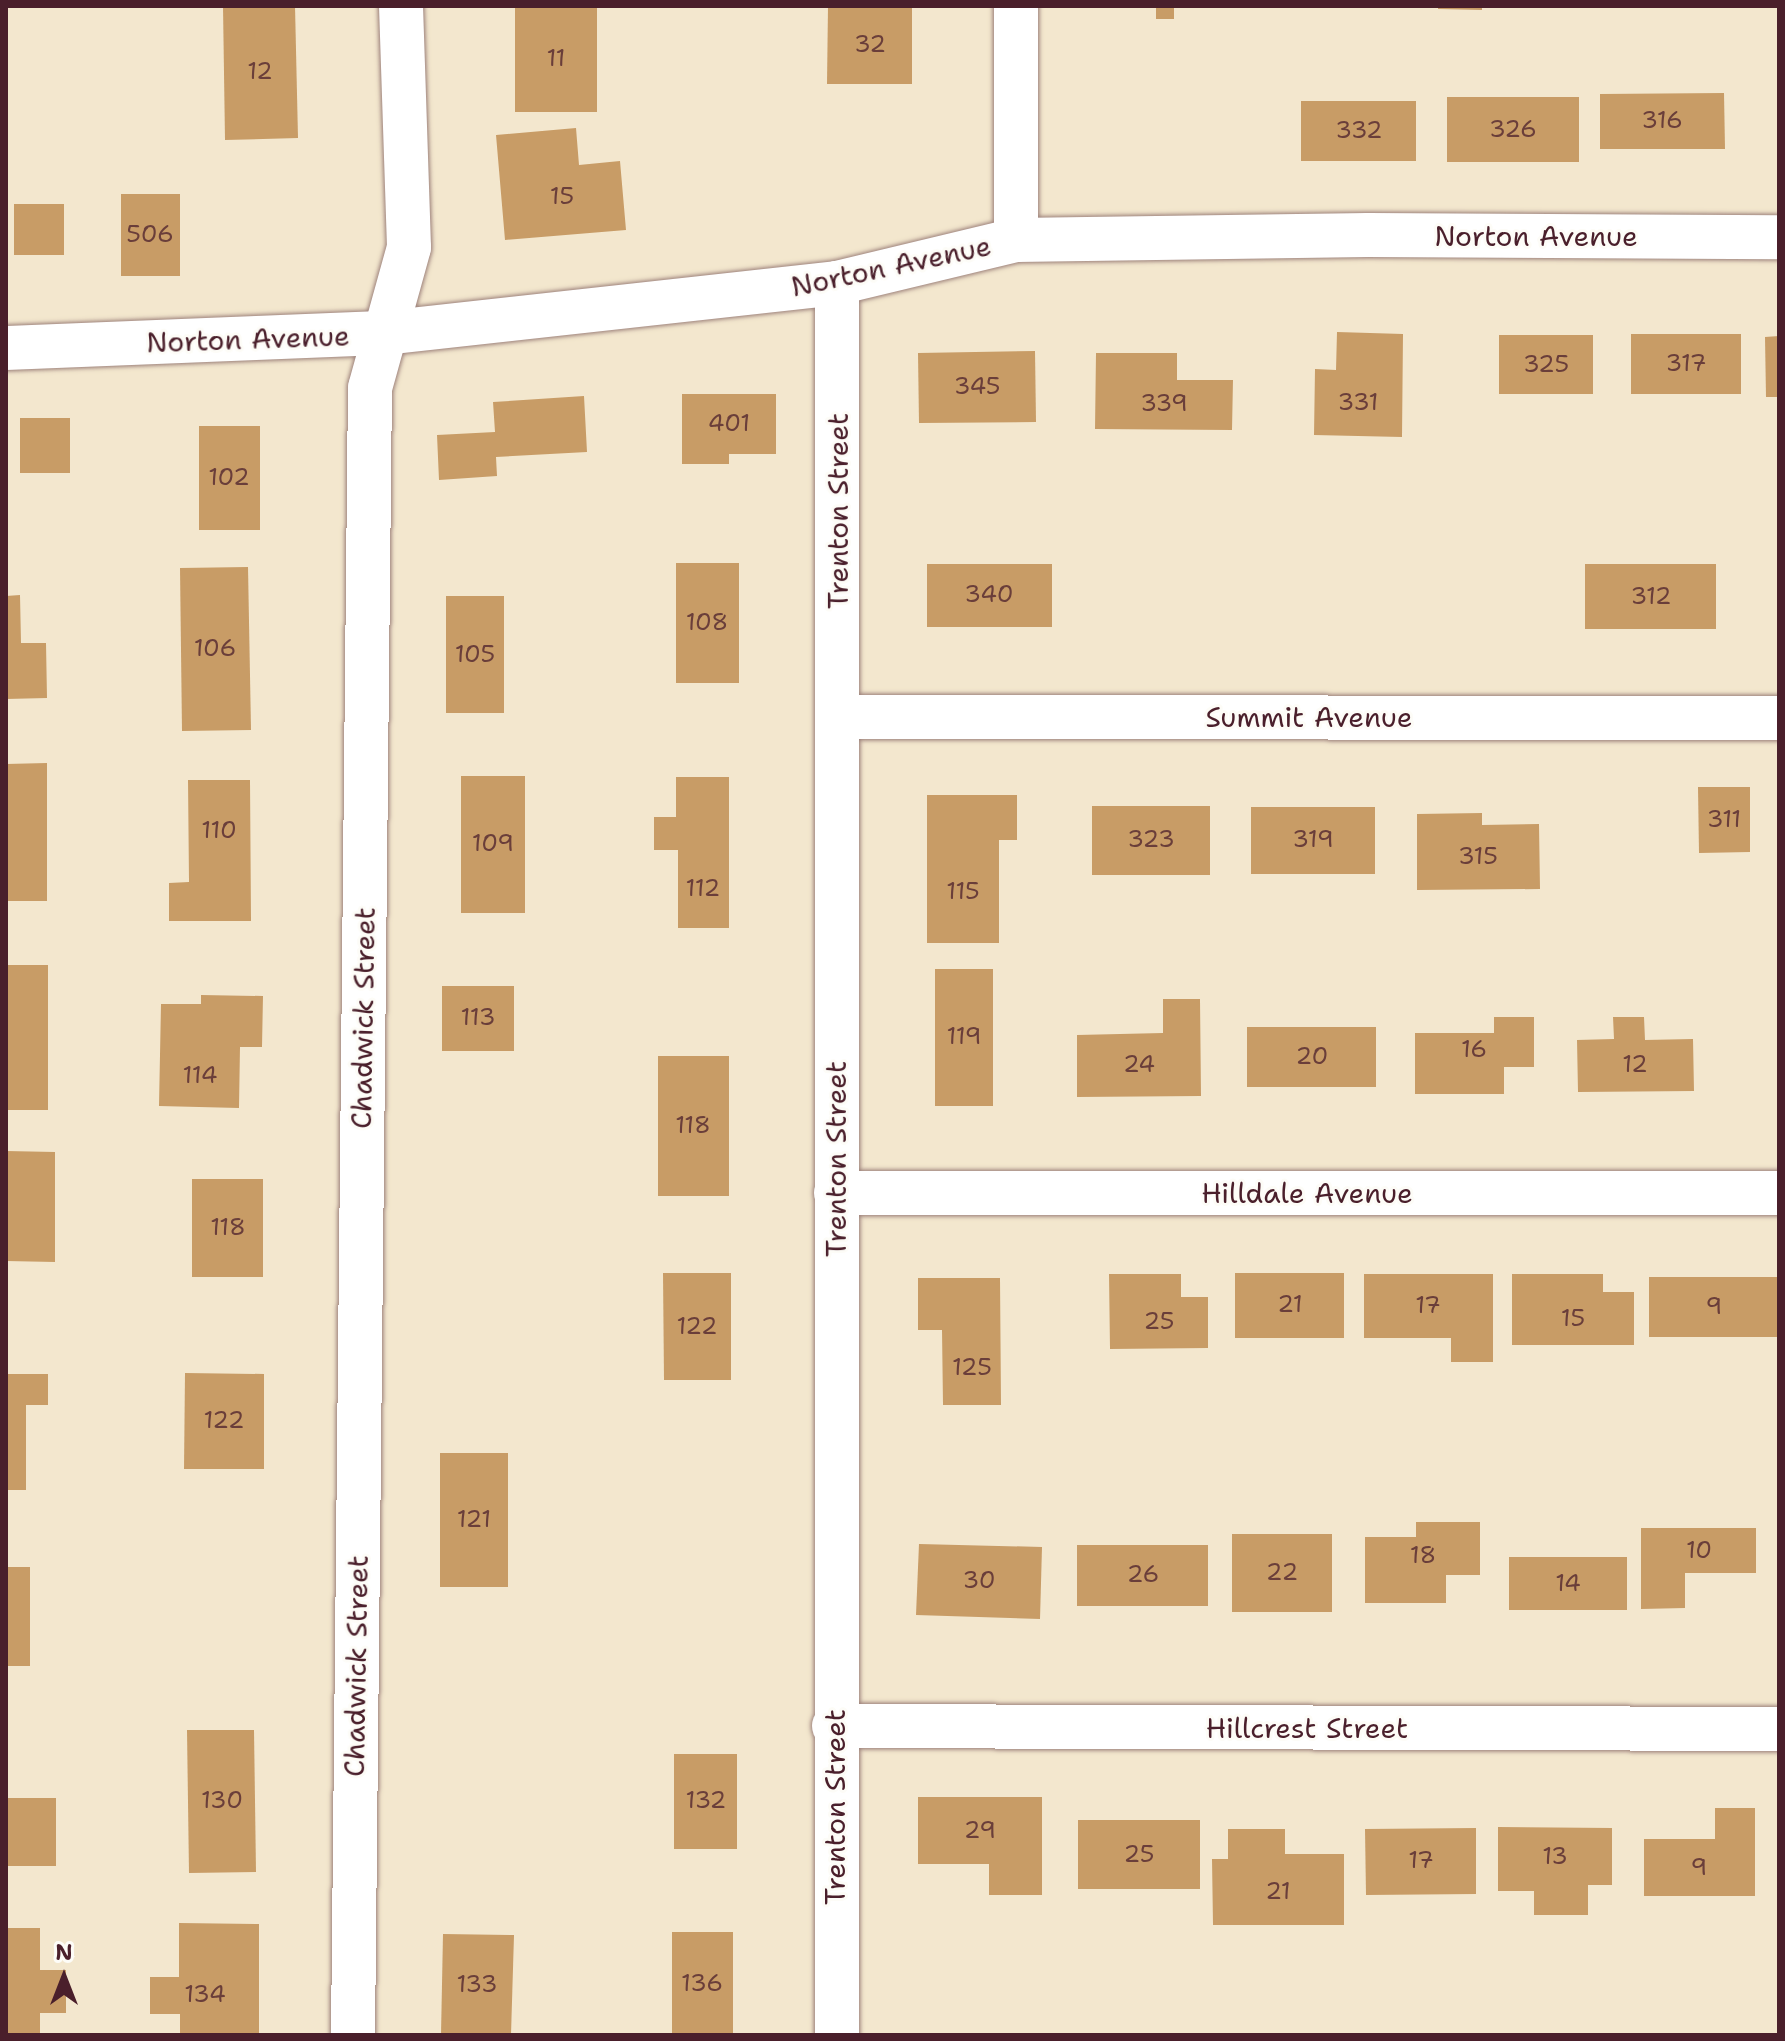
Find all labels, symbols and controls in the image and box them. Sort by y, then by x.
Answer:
house number: 32 [854,31,886,59]
house number: 11 [546,45,566,73]
house number: 12 [247,58,273,86]
house number: 316 [1641,107,1683,135]
house number: 326 [1489,116,1537,144]
house number: 332 [1335,117,1383,145]
house number: 15 [550,183,574,211]
street label: Norton Avenue [1434,219,1638,253]
house number: 506 [126,221,174,249]
street label: Norton Avenue [788,228,994,304]
street label: Norton Avenue [146,319,350,359]
house number: 317 [1665,350,1707,378]
house number: 325 [1523,351,1569,379]
house number: 345 [954,373,1000,401]
house number: 331 [1338,389,1378,417]
house number: 339 [1140,390,1188,418]
house number: 401 [708,410,750,438]
street label: Trenton Street [821,413,855,609]
house number: 102 [208,464,250,492]
house number: 340 [964,581,1014,609]
house number: 312 [1630,583,1672,611]
house number: 108 [686,609,728,637]
house number: 106 [194,635,236,663]
house number: 105 [455,641,495,669]
street label: Summit Avenue [1205,700,1413,734]
house number: 311 [1707,806,1741,834]
house number: 110 [201,817,237,845]
house number: 323 [1127,826,1175,854]
house number: 319 [1292,826,1334,854]
house number: 109 [472,830,514,858]
house number: 315 [1458,843,1498,871]
house number: 112 [686,875,720,903]
house number: 115 [946,878,980,906]
street label: Chadwick Street [344,907,382,1129]
house number: 113 [461,1004,495,1032]
house number: 119 [946,1023,982,1051]
house number: 16 [1461,1036,1487,1064]
house number: 20 [1296,1043,1328,1071]
house number: 24 [1123,1051,1155,1079]
house number: 12 [1622,1051,1648,1079]
street label: Trenton Street [819,1061,853,1257]
house number: 114 [183,1062,217,1090]
house number: 118 [675,1112,711,1140]
street label: Hilldale Avenue [1201,1176,1413,1210]
house number: 118 [210,1214,246,1242]
house number: 21 [1277,1291,1303,1319]
house number: 17 [1415,1292,1441,1320]
house number: 9 [1706,1293,1722,1321]
house number: 15 [1561,1305,1585,1333]
house number: 25 [1143,1308,1175,1336]
house number: 122 [676,1313,718,1341]
house number: 125 [952,1354,992,1382]
house number: 122 [203,1407,245,1435]
house number: 121 [457,1506,491,1534]
house number: 10 [1686,1537,1712,1565]
house number: 18 [1410,1542,1436,1570]
street label: Chadwick Street [337,1555,375,1777]
house number: 22 [1266,1559,1298,1587]
house number: 26 [1127,1561,1159,1589]
house number: 30 [962,1567,996,1595]
house number: 14 [1555,1570,1581,1598]
street label: Trenton Street [818,1709,852,1905]
street label: Hillcrest Street [1206,1711,1408,1745]
house number: 130 [201,1787,243,1815]
house number: 132 [686,1787,726,1815]
house number: 29 [964,1817,996,1845]
house number: 25 [1123,1841,1155,1869]
house number: 13 [1542,1843,1568,1871]
house number: 17 [1408,1847,1434,1875]
house number: 9 [1691,1854,1707,1882]
house number: 21 [1265,1878,1291,1906]
north arrow [24,1937,104,2017]
text: N [55,1938,73,1967]
house number: 136 [681,1970,723,1998]
house number: 133 [456,1971,498,1999]
house number: 134 [184,1981,226,2009]

